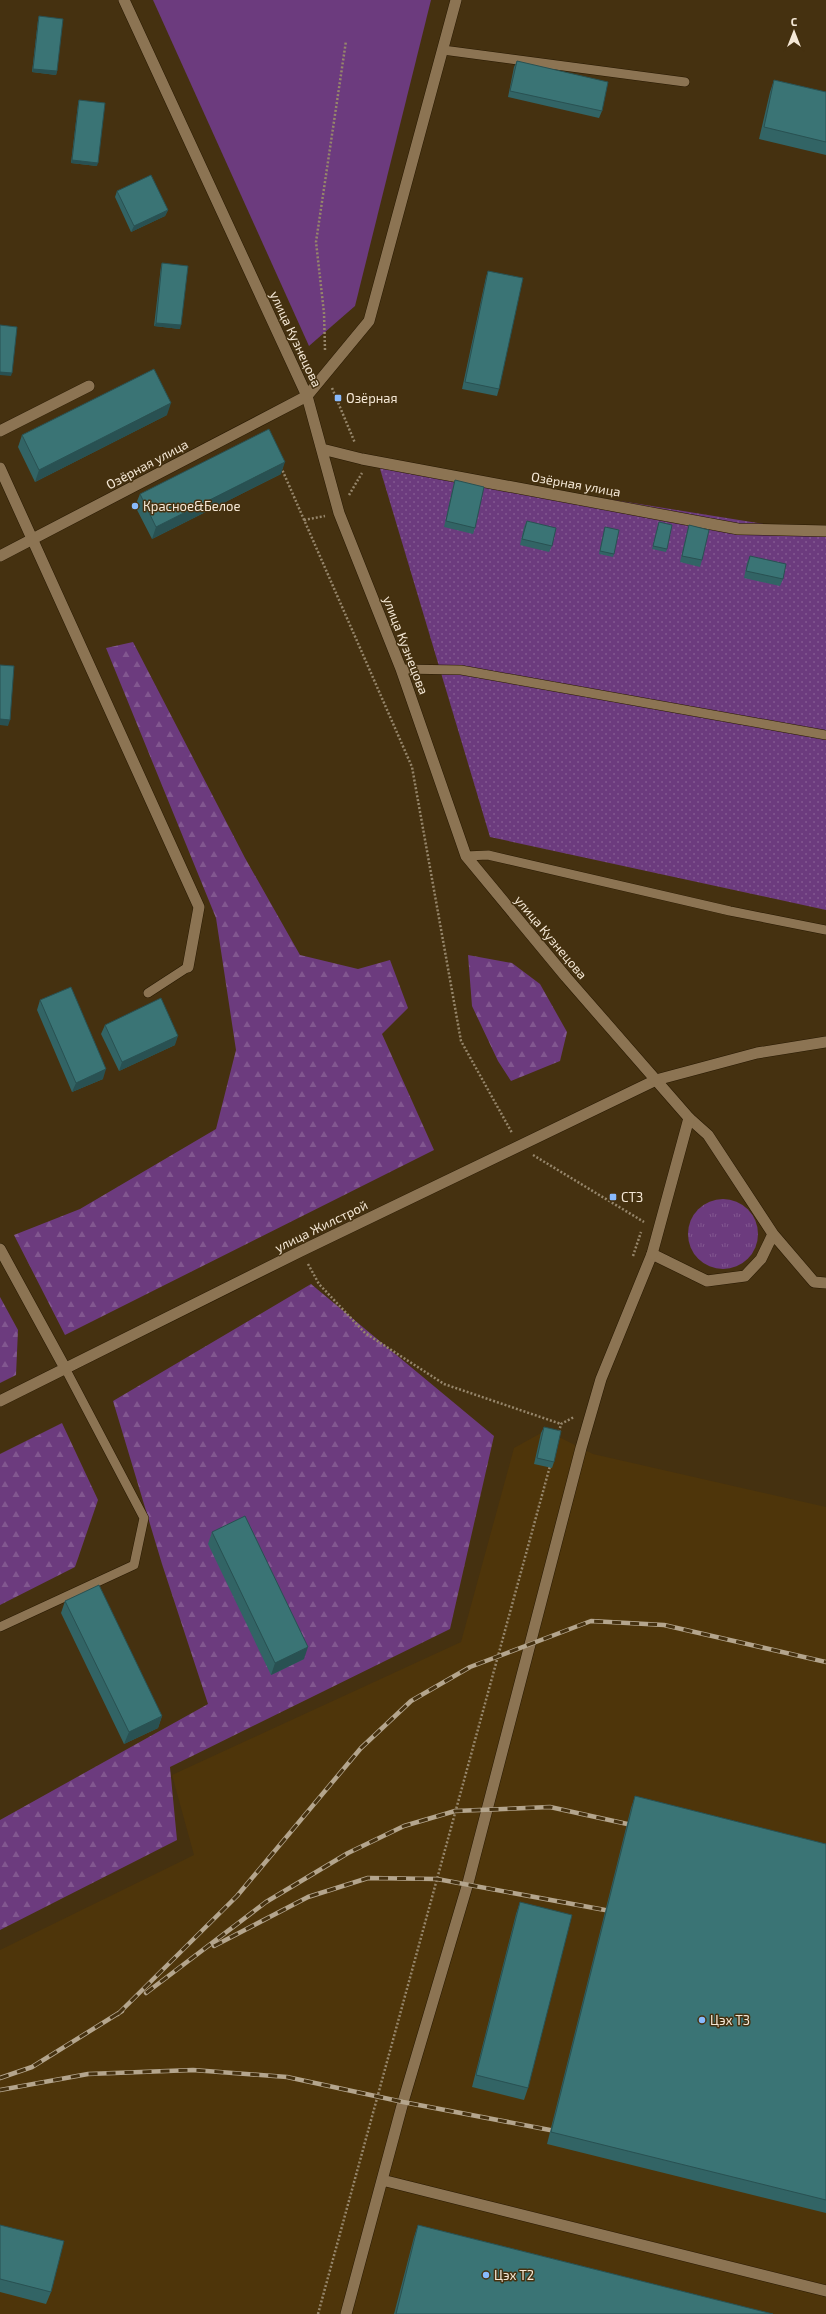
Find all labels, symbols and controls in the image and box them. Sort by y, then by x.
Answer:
north arrow [774,12,814,52]
text: С [791,15,798,28]
street label: улица Кузнецова [267,288,325,390]
place label: Озёрная [346,390,398,406]
marker: Озёрная [333,393,343,403]
street label: Озёрная улица [103,436,191,492]
street label: Озёрная улица [530,468,622,500]
place label: Красное&Белое [143,498,241,514]
marker: Красное&Белое [130,501,140,511]
street label: улица Кузнецова [380,593,432,697]
street label: улица Кузнецова [511,892,591,982]
place label: СТЗ [621,1189,643,1205]
marker: СТЗ [608,1192,618,1202]
street label: улица Жилстрой [272,1197,370,1255]
place label: Цэх Т3 [710,2012,750,2028]
marker: Цэх Т3 [697,2015,707,2025]
place label: Цэх Т2 [494,2267,534,2283]
marker: Цэх Т2 [481,2270,491,2280]

